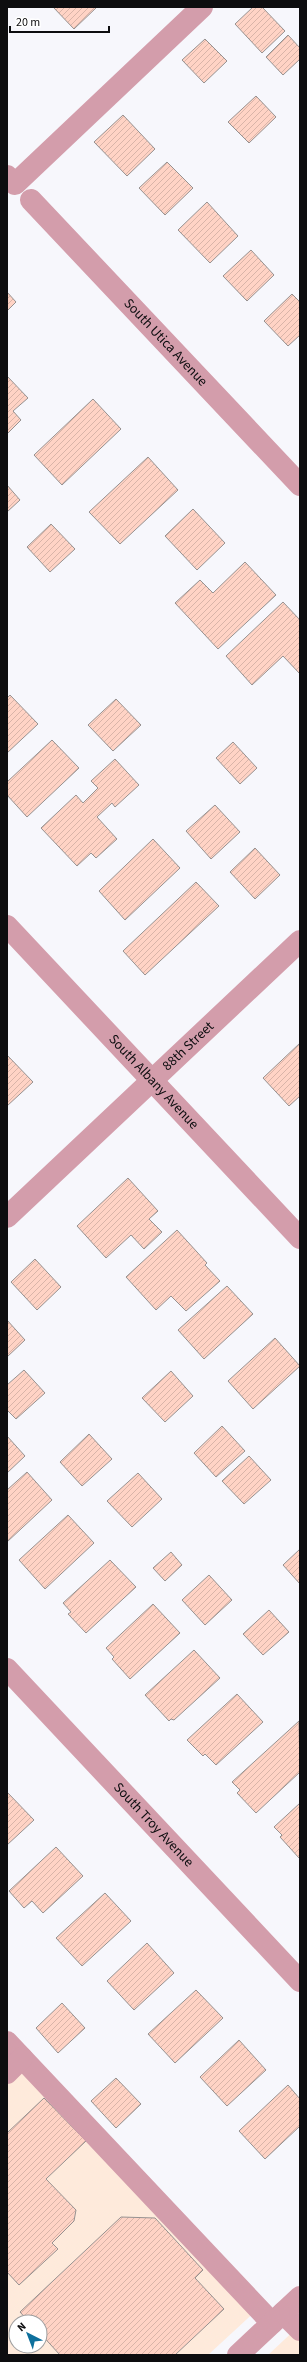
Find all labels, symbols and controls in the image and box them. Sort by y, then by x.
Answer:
scale bar [10,8,109,34]
text: 20 m [16,14,40,31]
street label: South Utica Avenue [119,294,212,391]
street label: 88th Street [158,1017,219,1076]
street label: South Albany Avenue [104,1030,203,1134]
street label: South Troy Avenue [109,1778,198,1872]
north arrow [8,2314,48,2354]
text: N [14,2319,29,2335]

